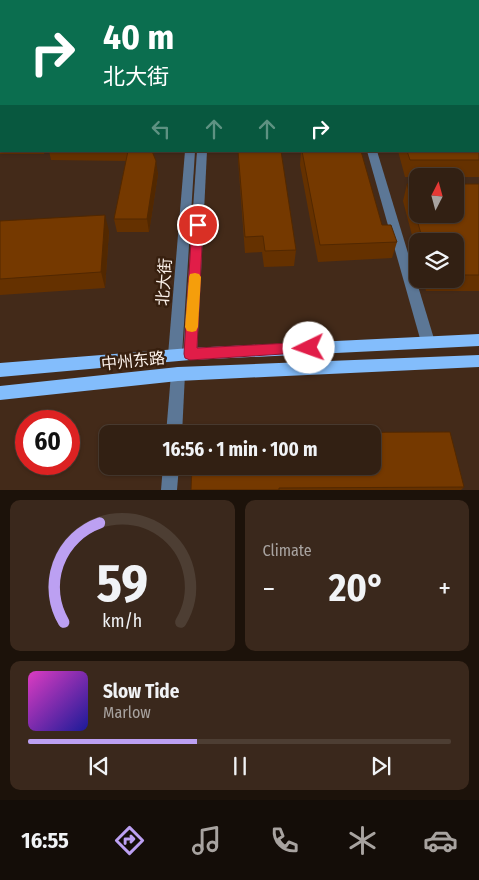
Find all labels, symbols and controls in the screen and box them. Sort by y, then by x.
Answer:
text: 40 m [103,16,174,58]
icon: right [20,20,85,85]
text: 北大街 [103,63,169,90]
icon: left [147,115,175,143]
icon: ahead [200,115,228,143]
icon: ahead [253,115,281,143]
icon: right [306,115,334,143]
north arrow [409,168,464,222]
map controls [409,168,464,288]
pin [177,204,219,246]
icon: arrive [184,211,212,239]
button: layers [409,233,464,288]
street label: 北大街 [153,257,175,307]
position arrow [282,321,334,373]
street label: 中州东路 [100,348,166,374]
speed limit sign: 60 [15,410,80,475]
text: 16:56 · 1 min · 100 m [163,438,317,461]
text: Climate [263,541,312,560]
text: 59 [96,552,148,615]
text: 20° [329,565,385,611]
text: − [263,572,275,605]
text: + [438,572,451,605]
text: km/h [102,610,142,632]
text: Slow Tide [103,680,179,703]
text: Marlow [103,703,151,722]
icon: previous [85,752,113,780]
icon: pause [226,752,254,780]
icon: next [367,752,395,780]
icon: directions [112,823,147,858]
icon: music [189,823,224,858]
icon: phone [267,823,302,858]
icon: climate [345,823,380,858]
icon: car [423,823,458,858]
text: 16:55 [21,827,69,854]

